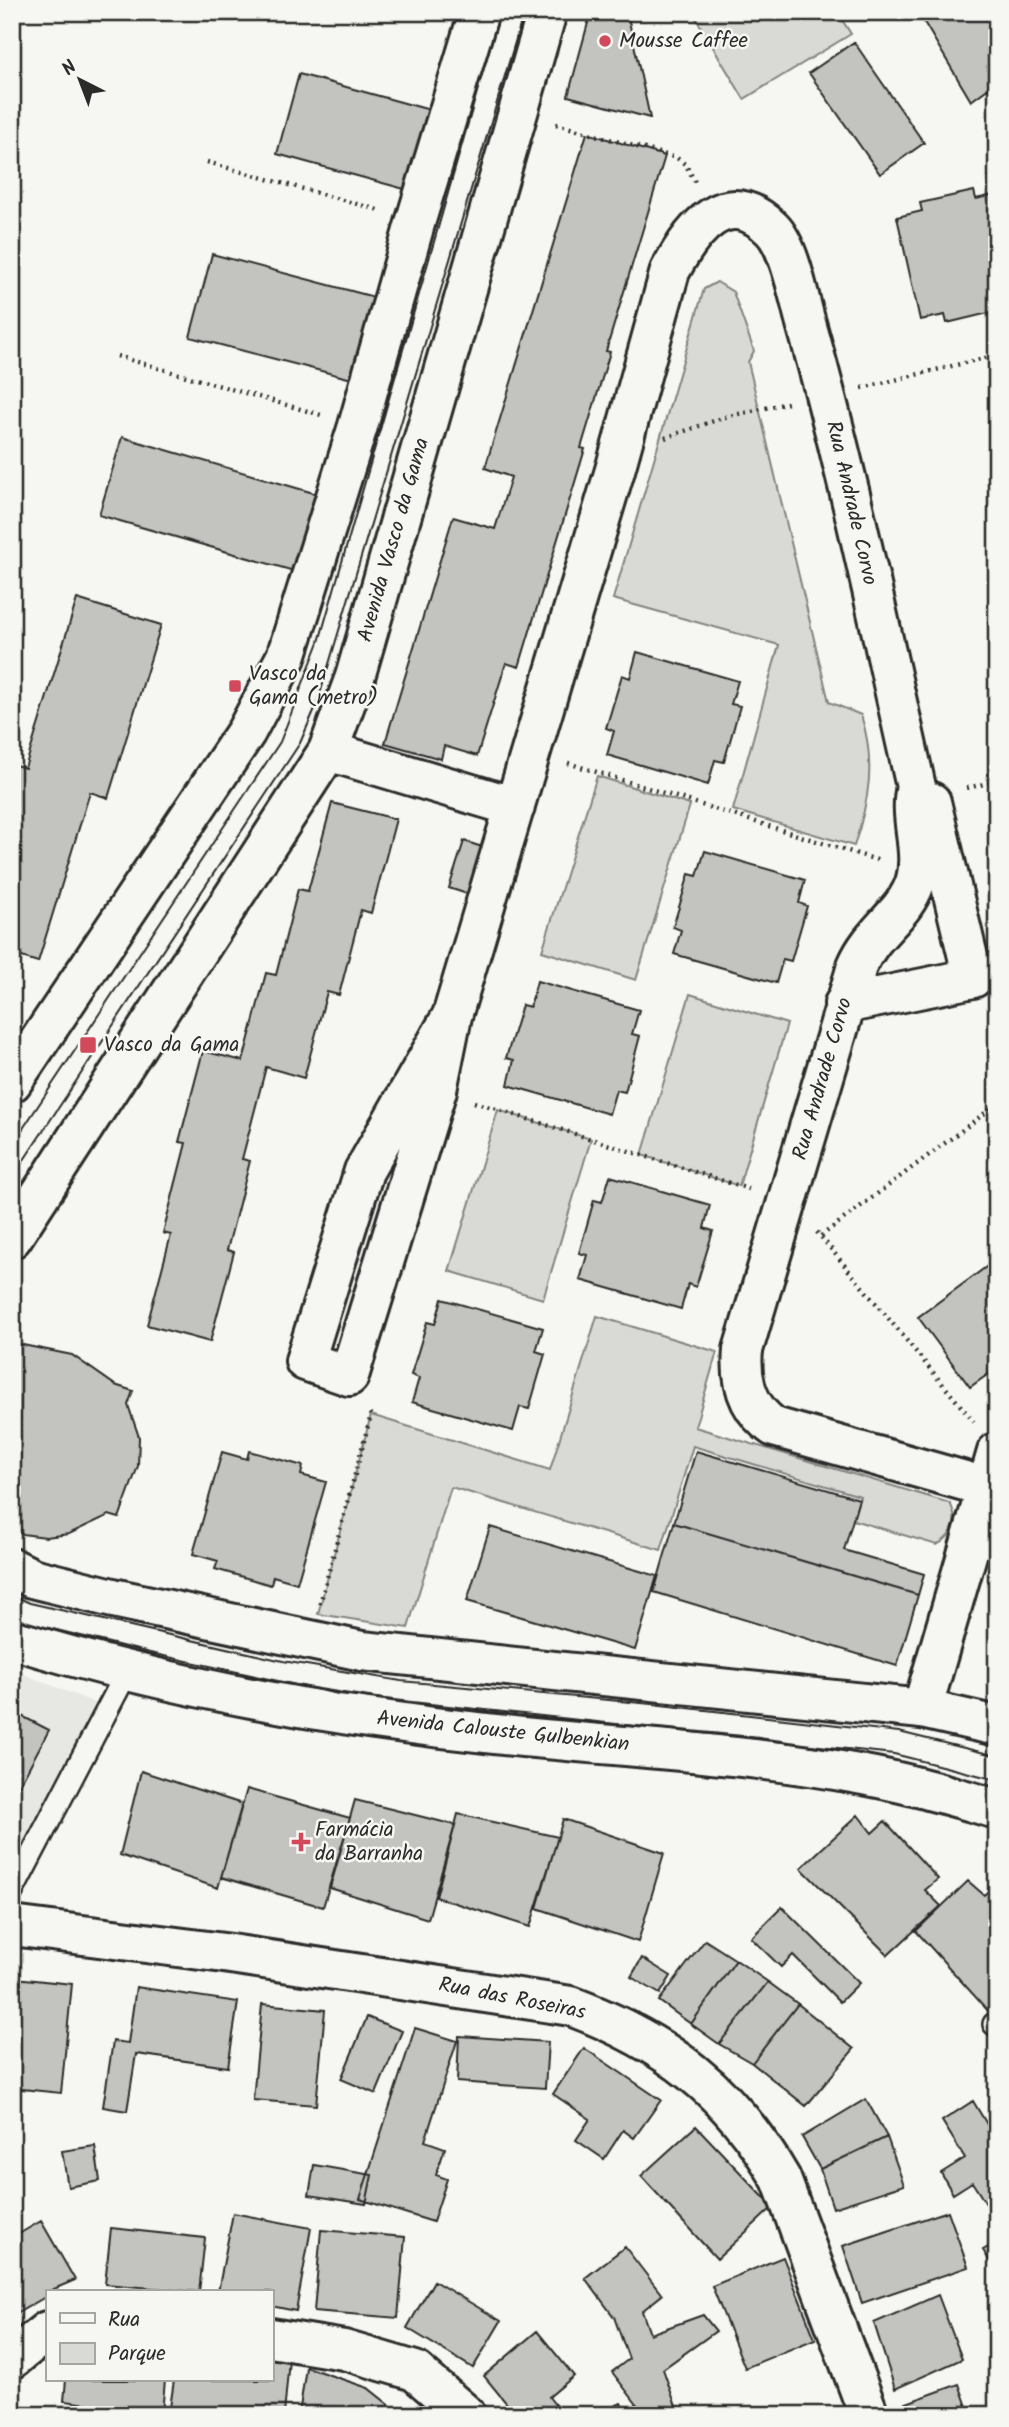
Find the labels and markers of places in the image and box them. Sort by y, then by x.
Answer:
place label: Mousse Caffee [619,25,749,58]
marker: Mousse Caffee [597,33,613,49]
place label: Vasco da Gama (metro) [249,658,378,715]
marker: Vasco da Gama (metro) [227,678,243,694]
place label: Vasco da Gama [104,1029,239,1062]
marker: Vasco da Gama [78,1035,98,1055]
place label: Farmácia da Barranha [315,1814,423,1871]
marker: Farmácia da Barranha [293,1834,309,1850]

